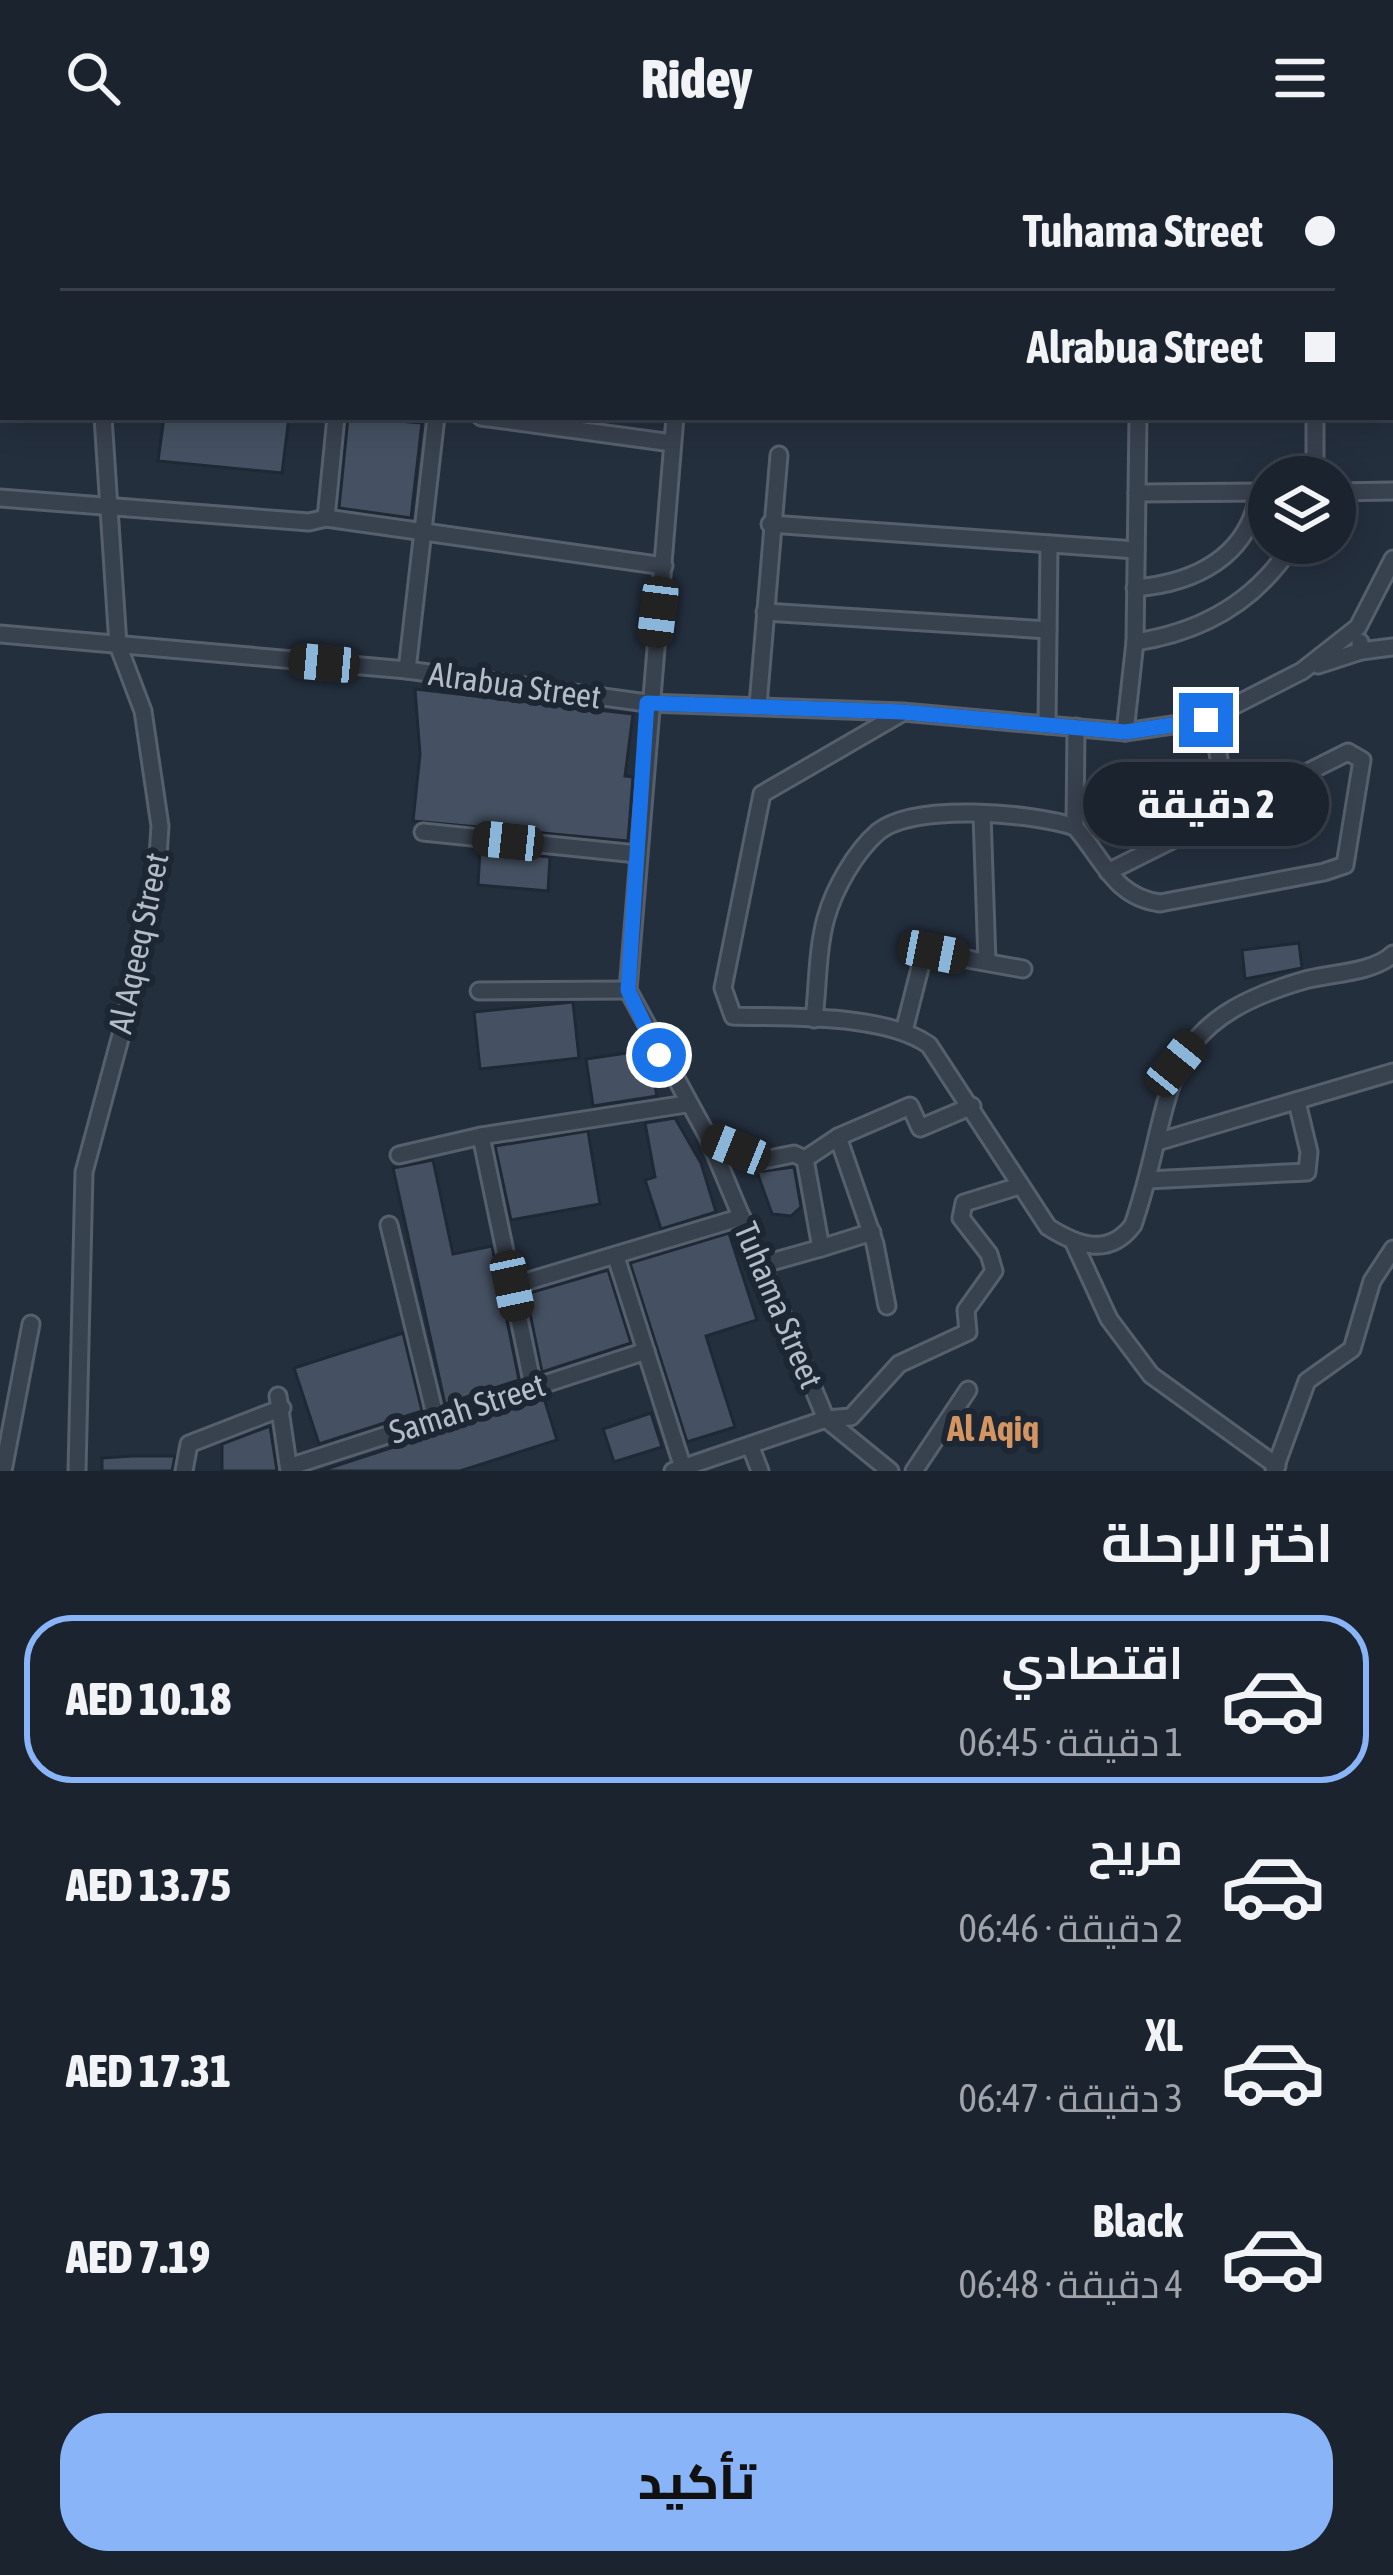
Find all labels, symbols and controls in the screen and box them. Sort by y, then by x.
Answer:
icon: search [60,45,126,111]
icon: menu [1267,45,1333,111]
text: Ridey [641,48,752,109]
text: Tuhama Street [1023,205,1263,257]
text: Alrabua Street [1027,321,1263,373]
map controls [1248,456,1356,564]
button: layers [1248,456,1356,564]
car [636,574,680,650]
car [287,642,361,684]
street label: Alrabua Street [427,654,603,716]
route end [1179,693,1233,747]
callout: 2 دقيقة [1083,762,1329,846]
text: 2 دقيقة [1138,782,1274,826]
car [470,819,546,863]
street label: Al Aqeeq Street [100,849,176,1037]
car [895,927,973,977]
car [1139,1025,1213,1103]
route start [632,1028,686,1082]
car [696,1119,776,1179]
street label: Tuhama Street [727,1216,831,1394]
car [487,1247,537,1325]
street label: Samah Street [384,1365,550,1451]
district label: Al Aqiq [946,1407,1039,1449]
text: اختر الرحلة [1101,1512,1333,1573]
text: اقتصادي [1002,1637,1183,1689]
icon: car [1219,1645,1327,1753]
text: AED 10.18 [66,1673,231,1725]
text: 1 دقيقة · 06:45 [959,1720,1183,1764]
text: مريح [1088,1823,1183,1875]
icon: car [1219,1831,1327,1939]
text: AED 13.75 [66,1859,231,1911]
text: 2 دقيقة · 06:46 [959,1906,1183,1950]
text: XL [1145,2009,1183,2061]
icon: car [1219,2017,1327,2125]
text: AED 17.31 [66,2045,231,2097]
text: 3 دقيقة · 06:47 [959,2076,1183,2120]
text: Black [1092,2195,1183,2247]
icon: car [1219,2203,1327,2311]
text: AED 7.19 [66,2231,210,2283]
text: 4 دقيقة · 06:48 [959,2262,1183,2306]
button: تأكيد [60,2413,1333,2551]

